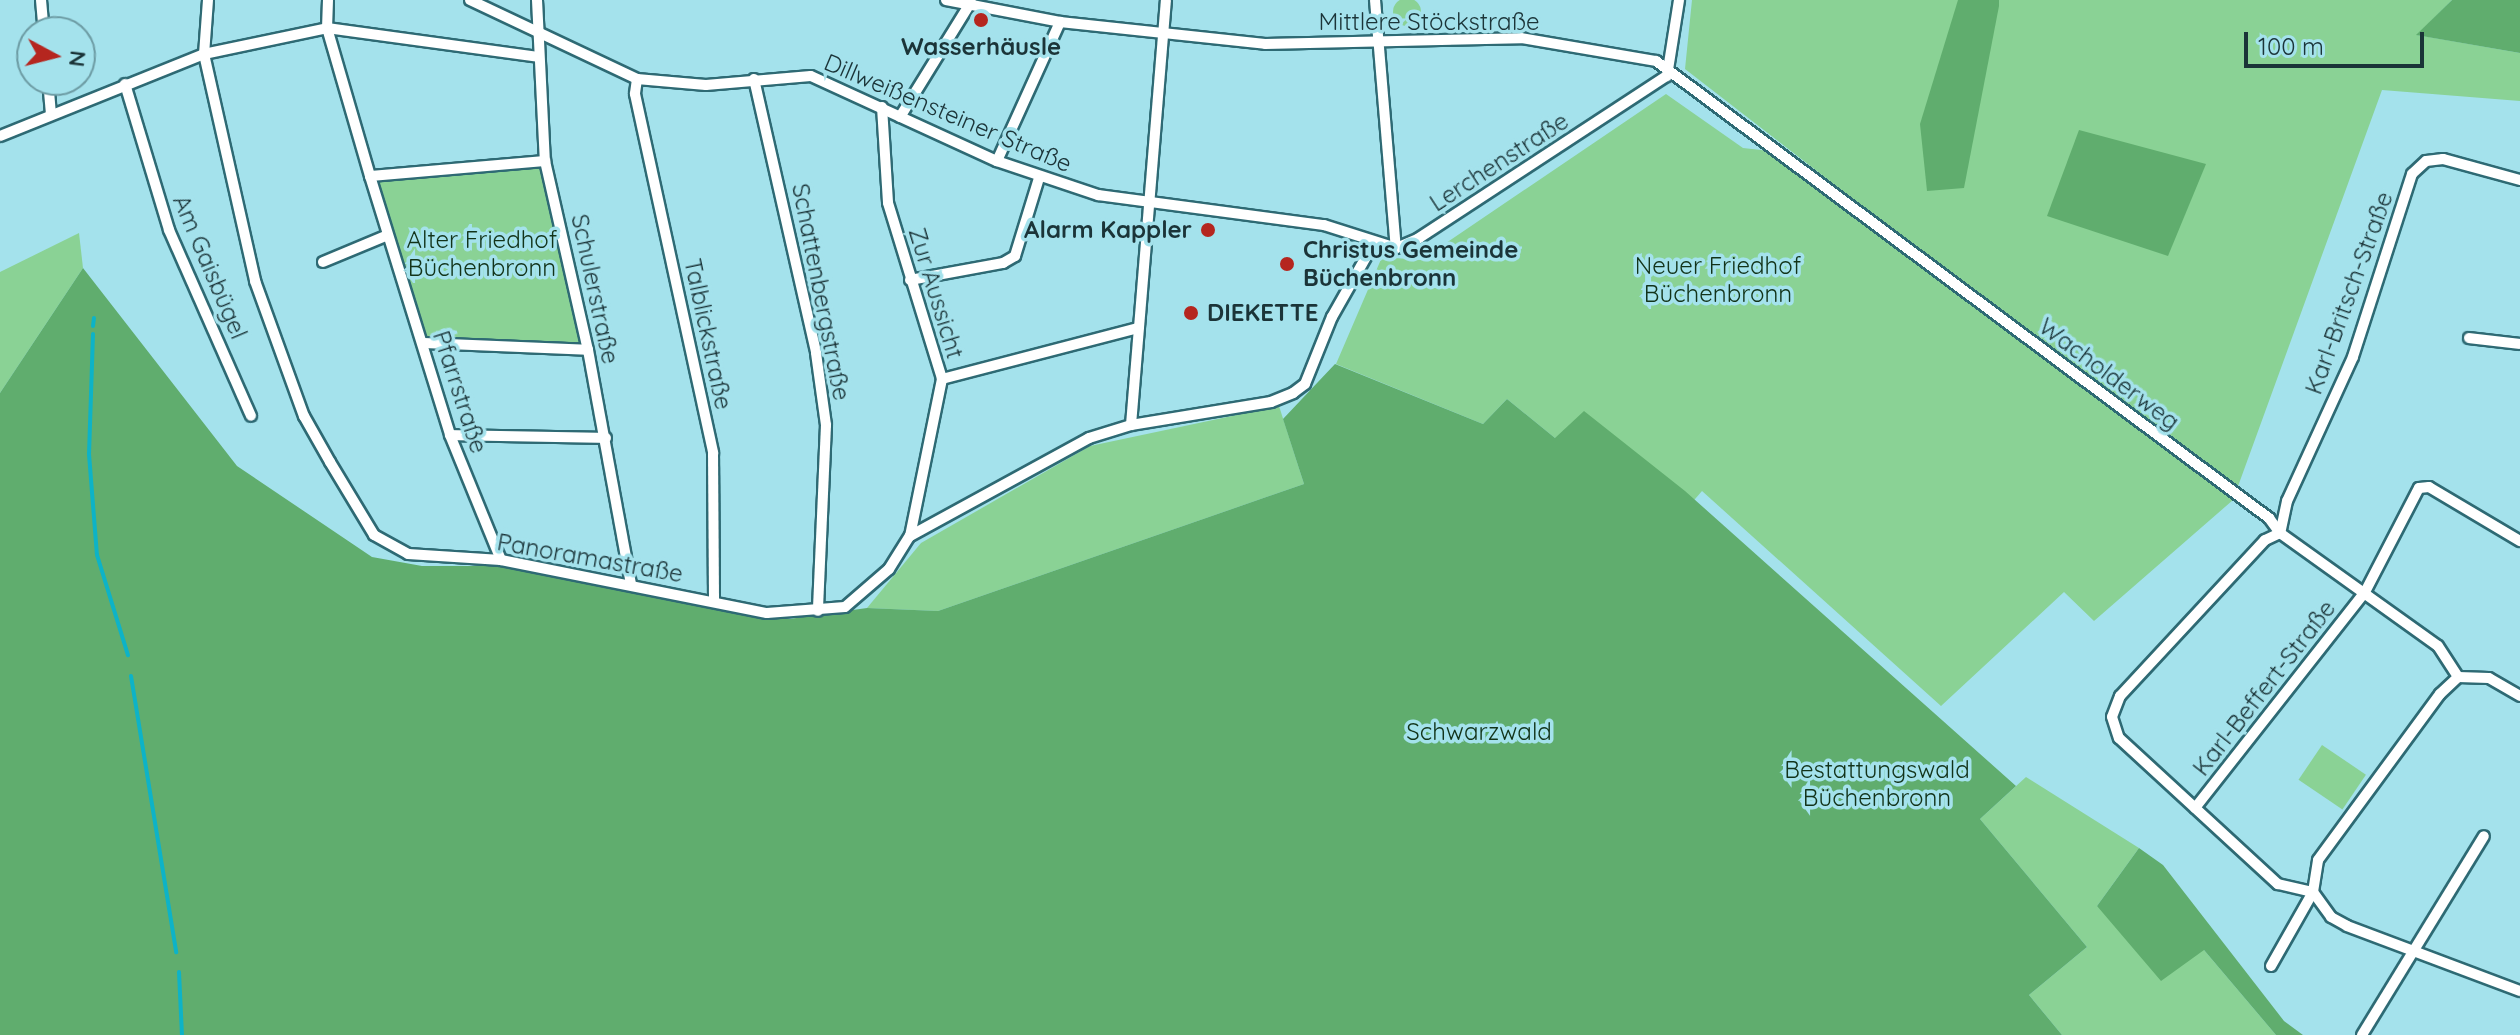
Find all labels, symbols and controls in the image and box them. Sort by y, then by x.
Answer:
street label: Mittlere Stöckstraße [1318,8,1540,36]
marker: Wasserhäusle [972,11,990,29]
north arrow [16,16,96,96]
scale bar [2248,16,2428,66]
text: 100 m [2258,31,2324,61]
place label: Wasserhäusle [901,33,1061,61]
street label: Dillweißensteiner Straße [820,48,1076,178]
text: N [63,49,93,68]
street label: Lerchenstraße [1424,106,1574,218]
street label: Schattenbergstraße [786,181,856,403]
street label: Karl-Britsch-Straße [2299,188,2399,398]
street label: Am Gaisbügel [167,191,253,343]
street label: Schulerstraße [565,212,625,366]
place label: Alarm Kappler [1024,216,1192,244]
marker: Alarm Kappler [1199,221,1217,239]
street label: Zur Aussicht [902,224,970,362]
park label: Alter Friedhof Büchenbronn [407,226,557,282]
place label: Christus Gemeinde Büchenbronn [1303,236,1518,292]
park label: Neuer Friedhof Büchenbronn [1635,252,1801,308]
marker: Christus Gemeinde Büchenbronn [1278,255,1296,273]
street label: Talblickstraße [678,256,738,412]
place label: DIEKETTE [1207,299,1318,327]
marker: DIEKETTE [1182,304,1200,322]
street label: Wacholderweg [2033,312,2185,436]
street label: Pfarrstraße [427,327,493,457]
street label: Panoramastraße [495,527,685,589]
street label: Karl-Beffert-Straße [2187,594,2341,782]
park label: Schwarzwald [1406,718,1552,746]
park label: Bestattungswald Büchenbronn [1784,756,1970,812]

